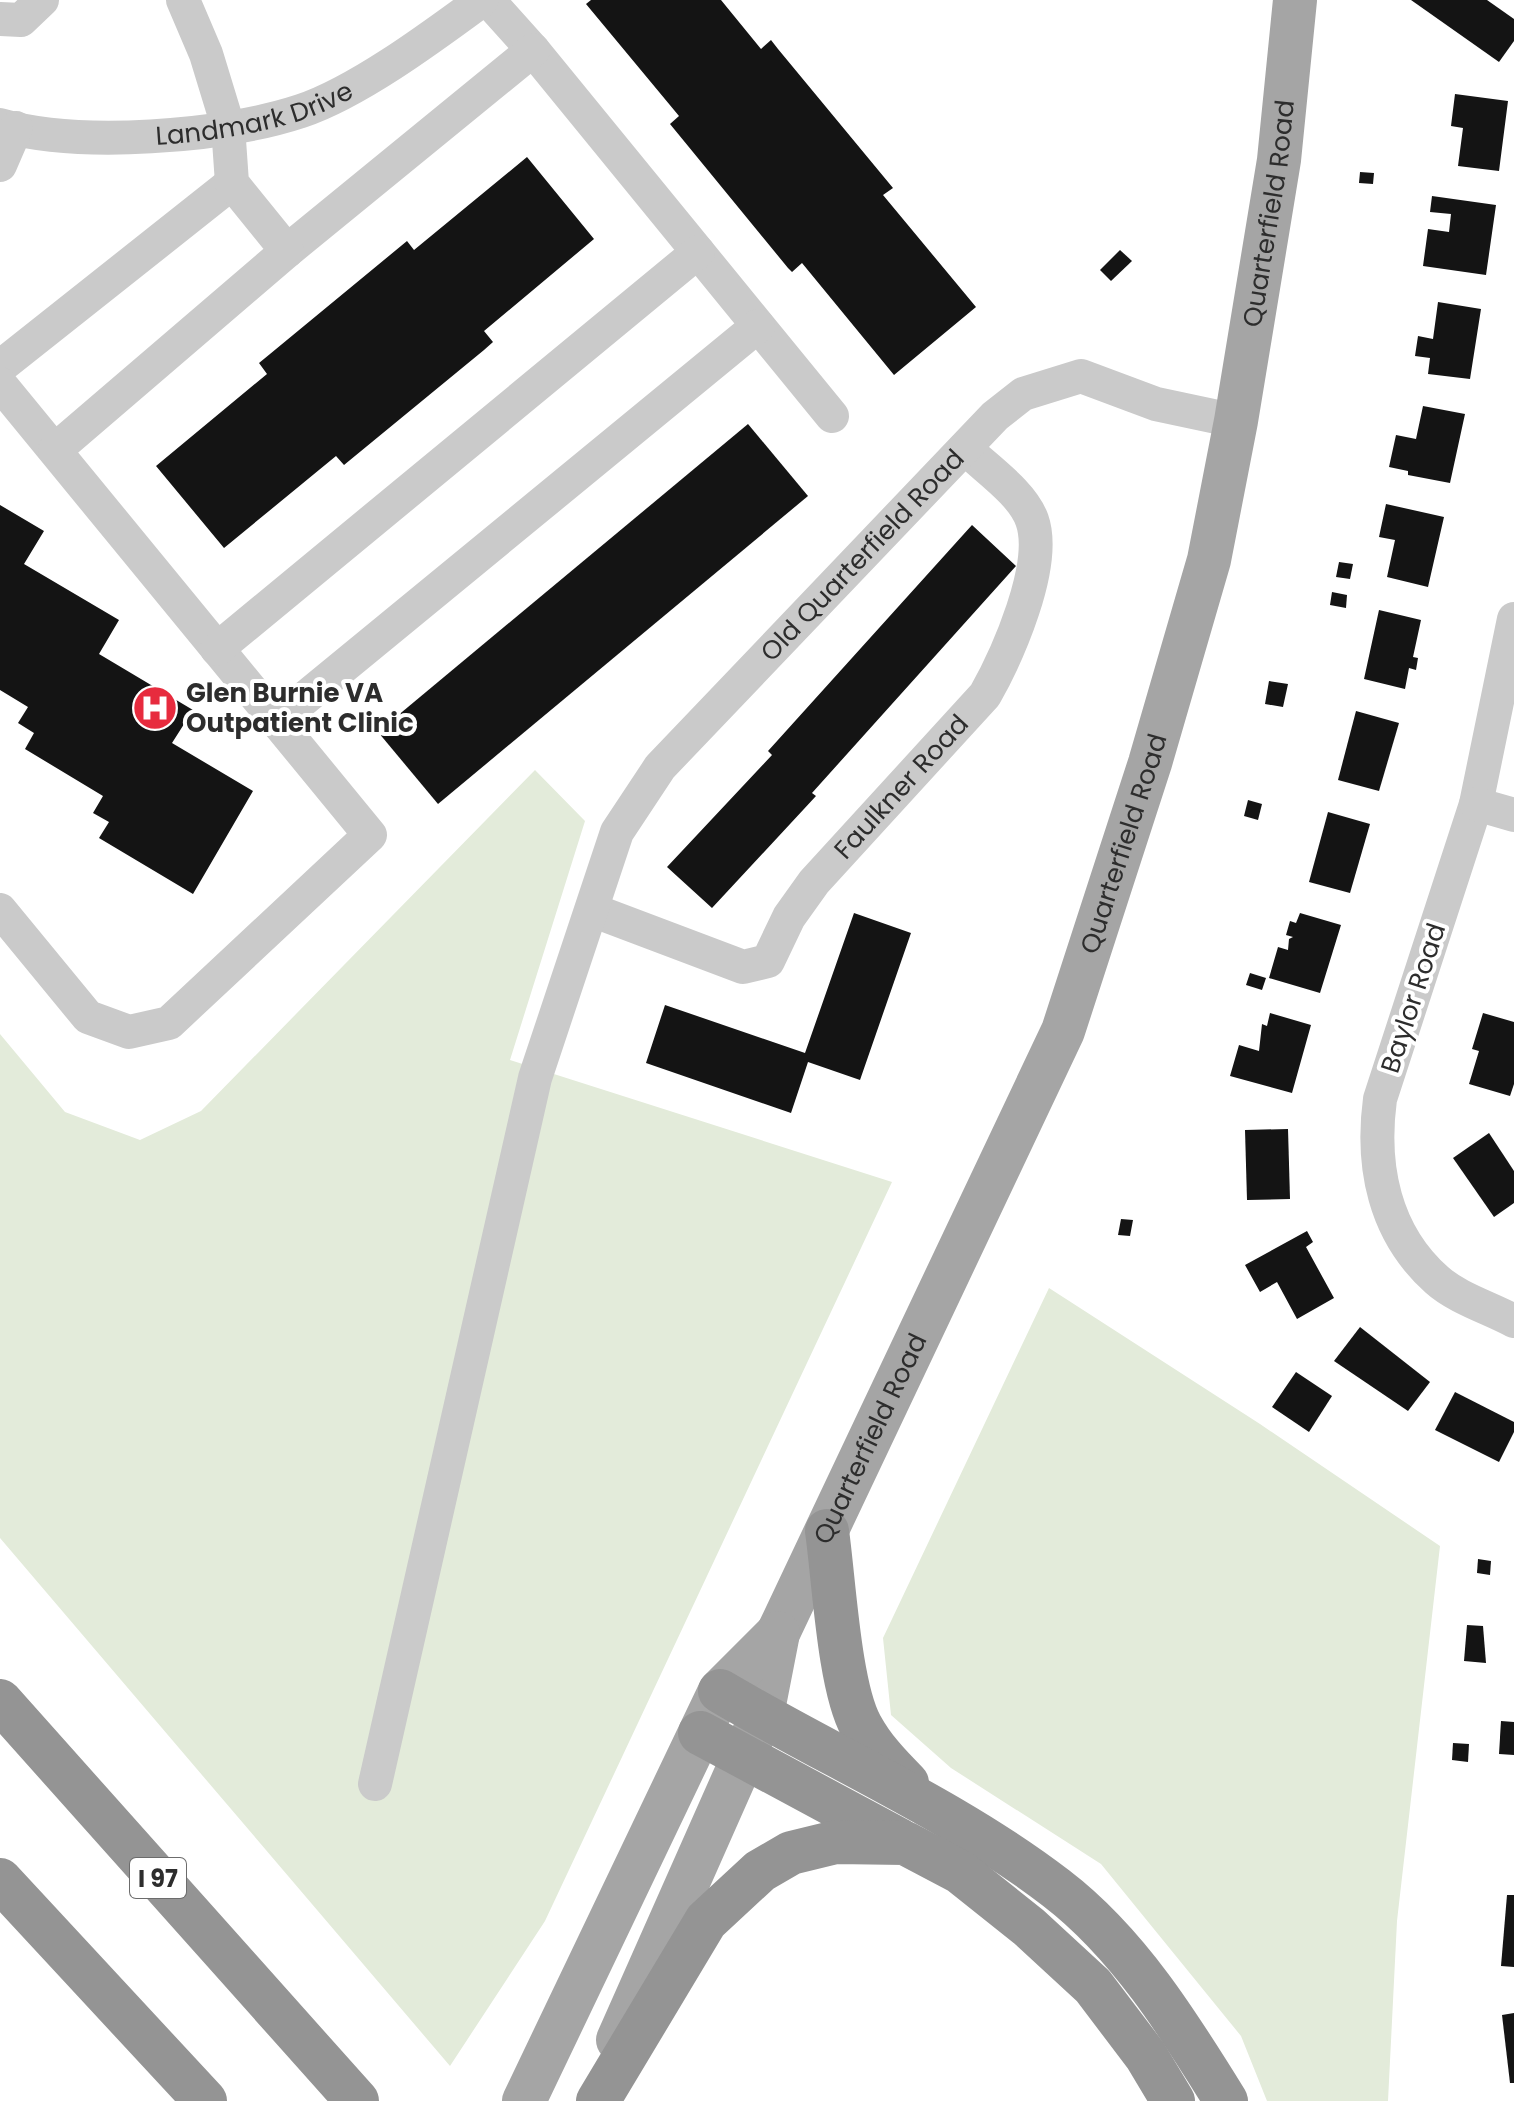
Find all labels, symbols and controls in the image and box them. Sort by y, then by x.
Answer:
street label: Landmark Drive [154,73,359,154]
street label: Quarterfield Road [1234,98,1303,330]
street label: Old Quarterfield Road [752,441,972,669]
place label: Glen Burnie VA Outpatient Clinic [186,675,414,741]
hospital icon: Glen Burnie VA Outpatient Clinic [131,684,179,732]
street label: Faulkner Road [826,707,977,867]
street label: Quarterfield Road [1071,729,1176,958]
street label: Baylor Road [1372,919,1454,1077]
street label: Quarterfield Road [805,1327,935,1550]
road number: I 97 [130,1858,186,1898]

